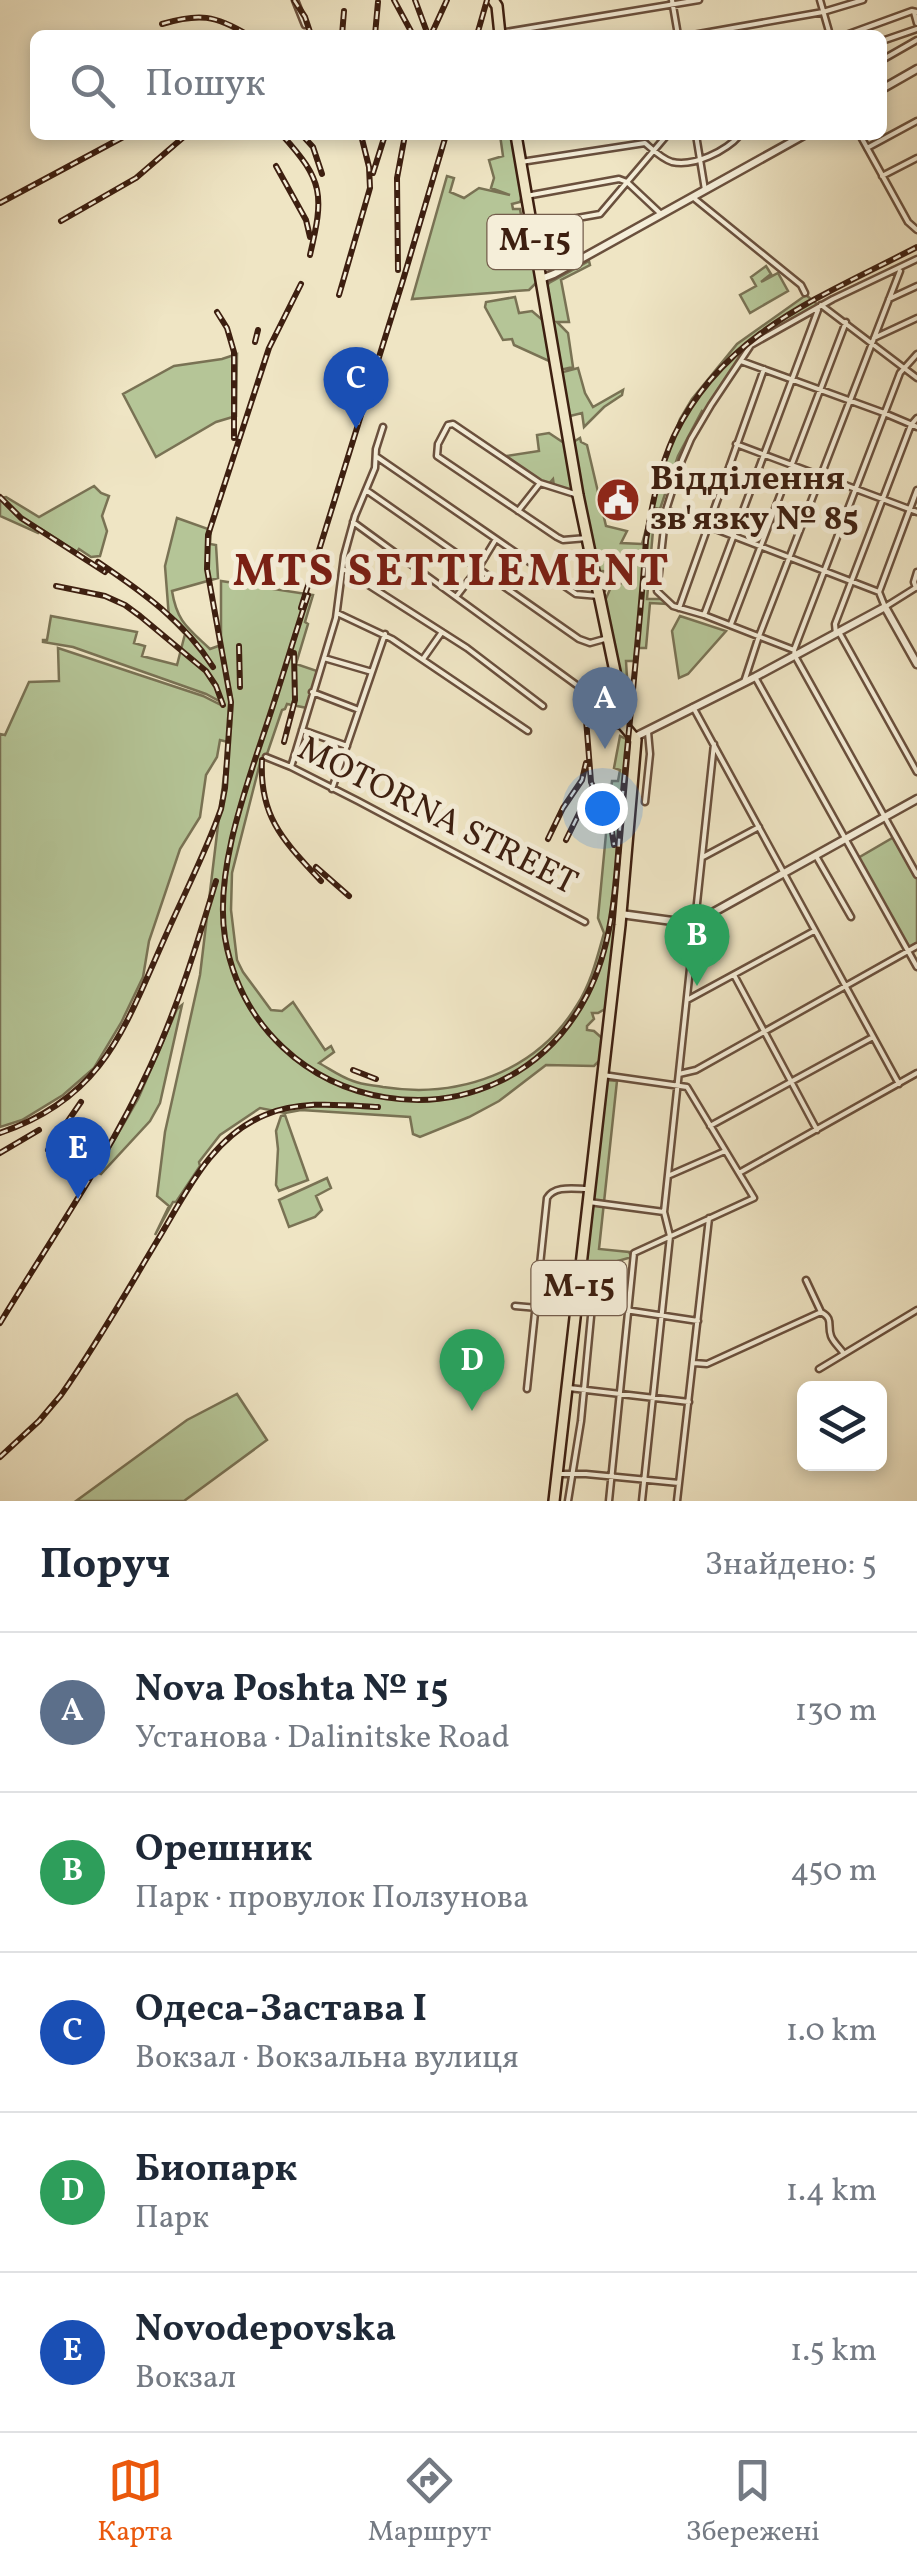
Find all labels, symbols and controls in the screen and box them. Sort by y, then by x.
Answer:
search box [30,30,887,140]
icon: search [65,58,120,113]
text: Пошук [145,59,265,112]
road number: М-15 [488,215,582,269]
pin: C [324,346,388,429]
place label: Відділення зв'язку № 85 [650,456,859,544]
public building icon: Відділення зв'язку № 85 [595,477,641,523]
district label: MTS SETTLEMENT [233,542,671,605]
pin: A [572,666,638,749]
street label: MOTORNA STREET [289,726,585,908]
your location [577,783,628,834]
pin: B [664,904,730,986]
pin: E [46,1116,110,1199]
road number: М-15 [532,1261,626,1315]
pin: D [440,1328,504,1411]
map controls [797,1381,887,1471]
button: layers [797,1381,887,1471]
text: Поруч [40,1537,170,1596]
text: Знайдено: 5 [705,1544,877,1588]
text: Nova Poshta № 15 [135,1664,448,1717]
text: A [61,1690,84,1734]
text: 130 m [795,1690,877,1734]
text: Установа · Dalinitske Road [135,1717,510,1761]
text: Орешник [135,1824,312,1877]
text: B [62,1850,83,1894]
text: 450 m [790,1850,877,1894]
text: Парк · провулок Ползунова [135,1877,529,1921]
text: Одеса-Застава I [135,1984,427,2037]
text: C [62,2010,83,2054]
text: 1.0 km [786,2010,877,2054]
text: Вокзал · Вокзальна вулиця [135,2037,519,2081]
text: Биопарк [135,2144,297,2197]
text: D [61,2170,84,2214]
text: 1.4 km [786,2170,877,2214]
text: Парк [135,2197,209,2241]
text: Novodepovska [135,2304,396,2357]
text: E [62,2330,83,2374]
text: 1.5 km [790,2330,877,2374]
text: Вокзал [135,2357,236,2401]
tab: Карта [97,2453,173,2552]
tab: Маршрут [368,2453,491,2552]
tab: Збережені [686,2453,820,2552]

